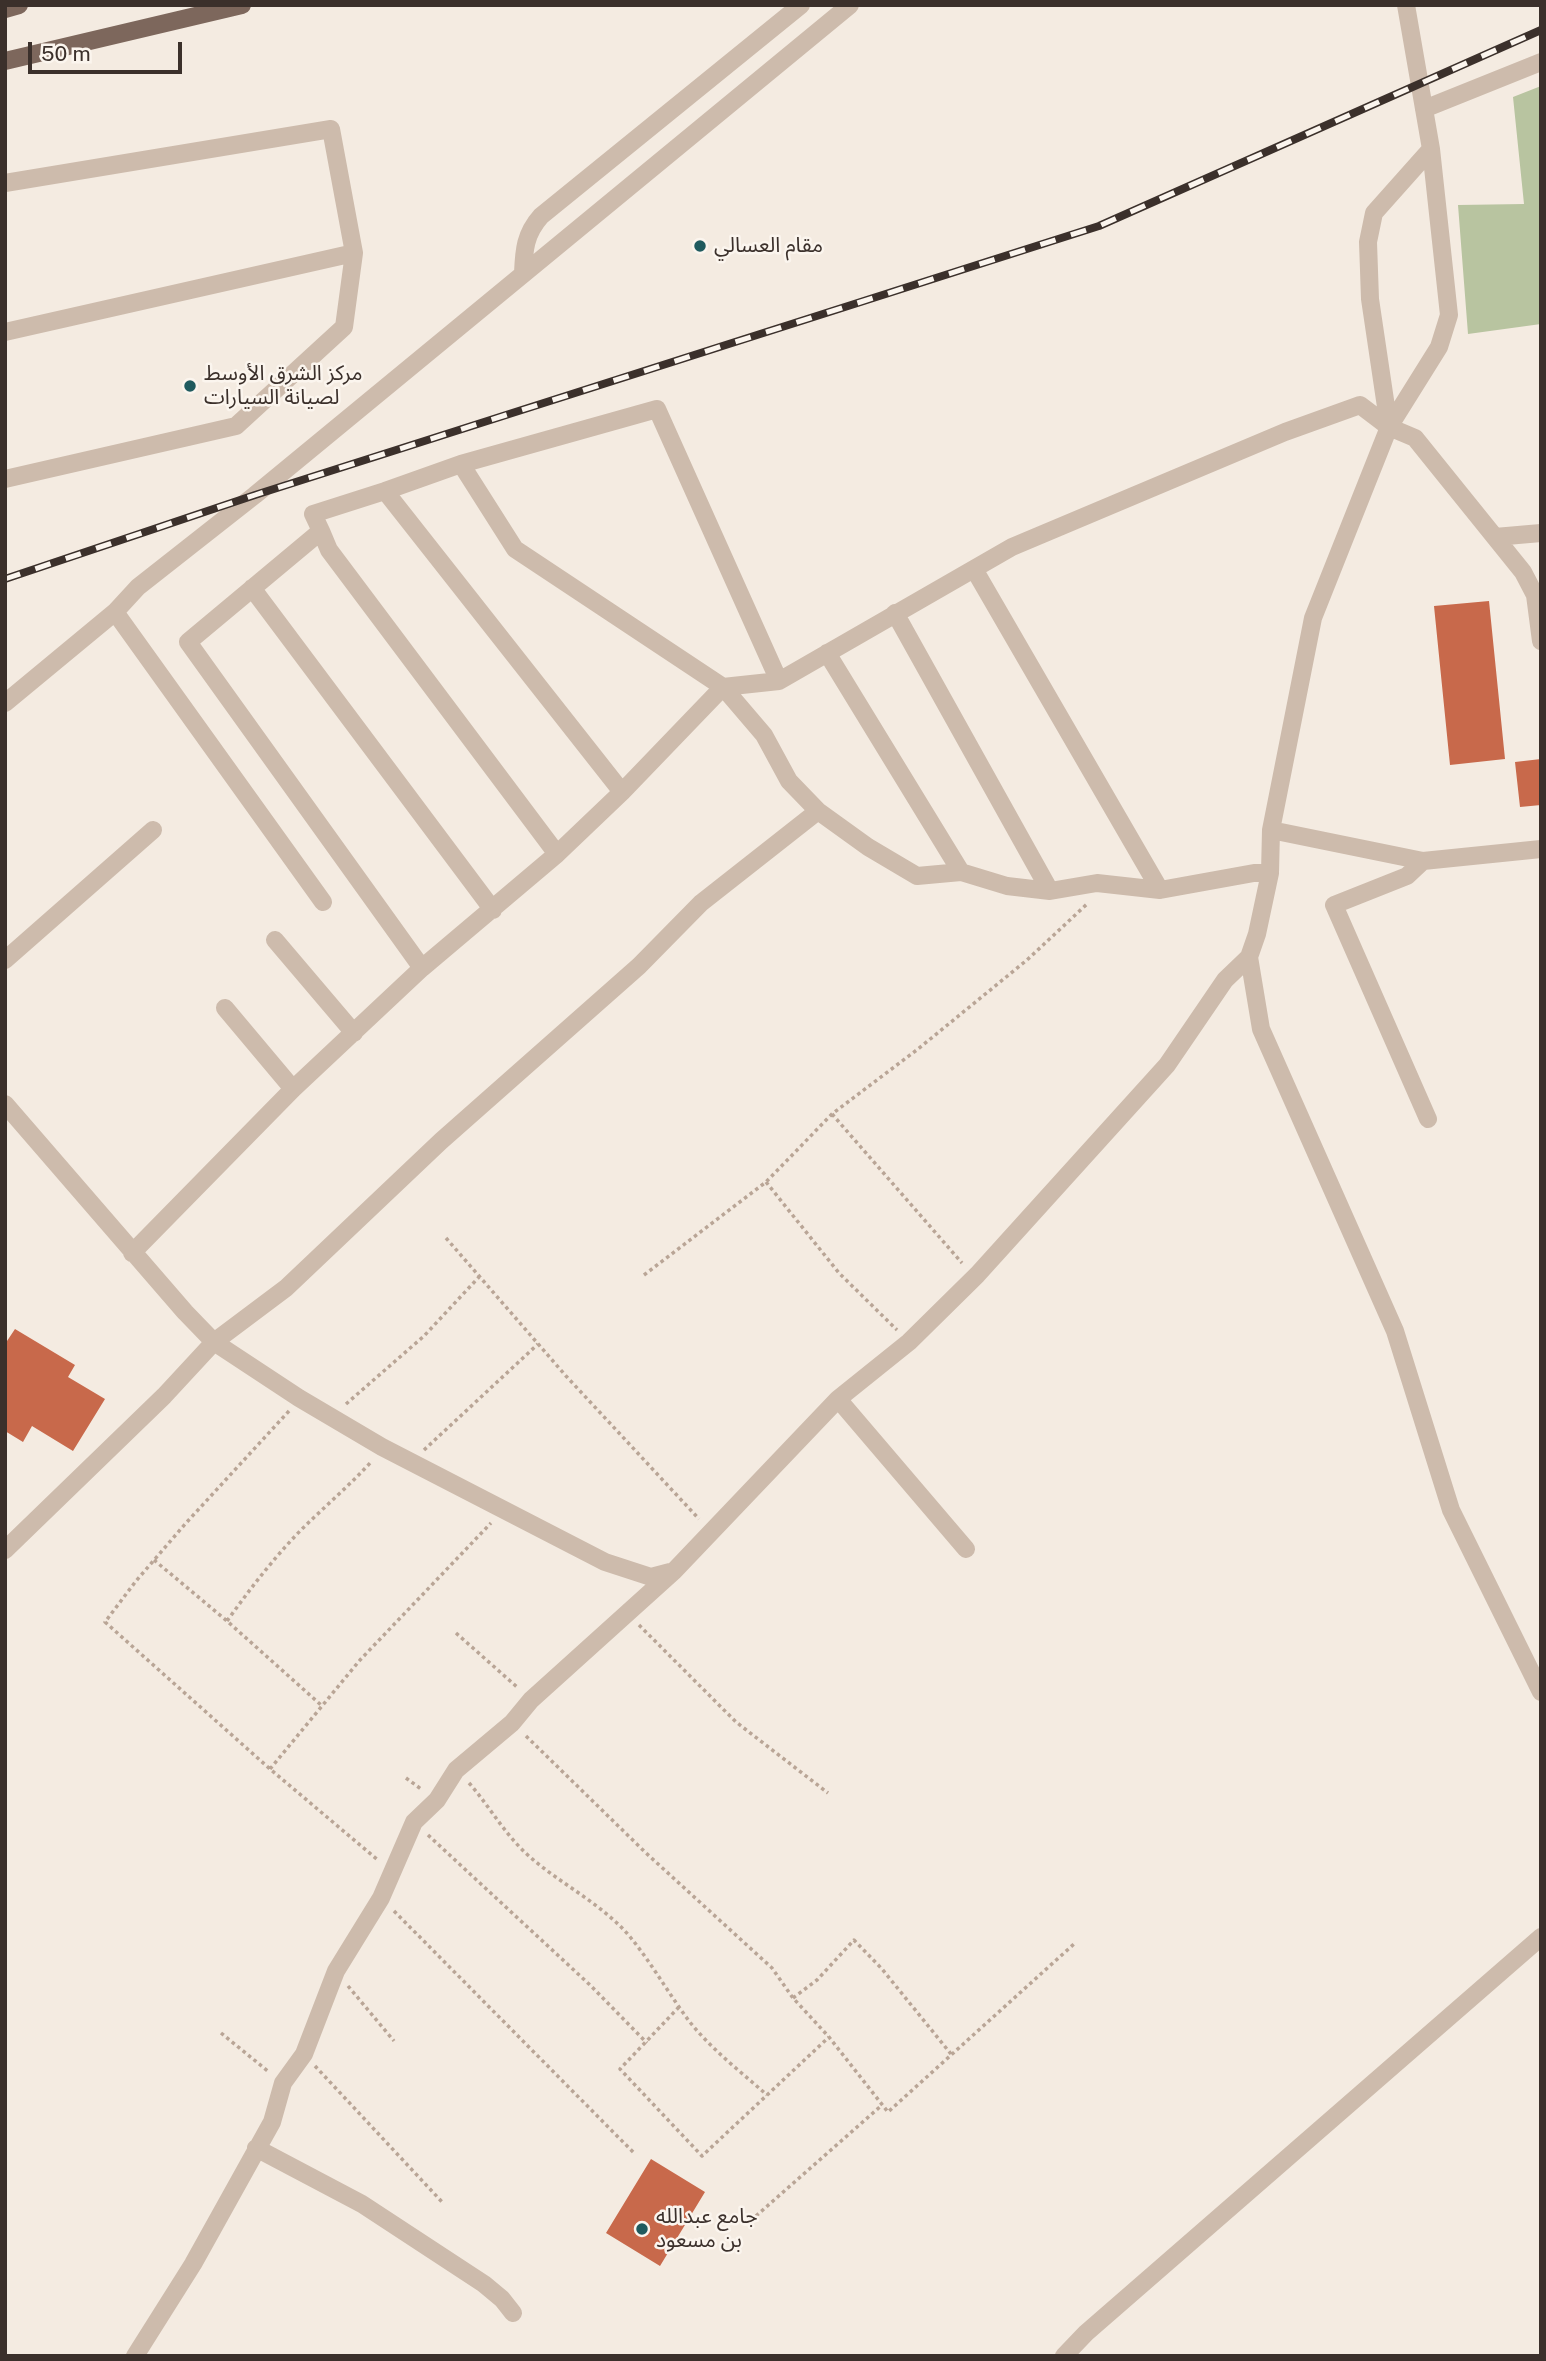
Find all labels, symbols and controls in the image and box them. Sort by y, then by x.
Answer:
scale bar [32,28,186,72]
text: 50 m [41,41,91,66]
place label: مقام العسالي [714,233,823,259]
marker: مقام العسالي [692,238,708,254]
place label: مركز الشرق الأوسط لصيانة السيارات [204,361,362,411]
marker: مركز الشرق الأوسط لصيانة السيارات [182,378,198,394]
place label: جامع عبدالله بن مسعود [656,2204,758,2254]
marker: جامع عبدالله بن مسعود [634,2221,650,2237]

